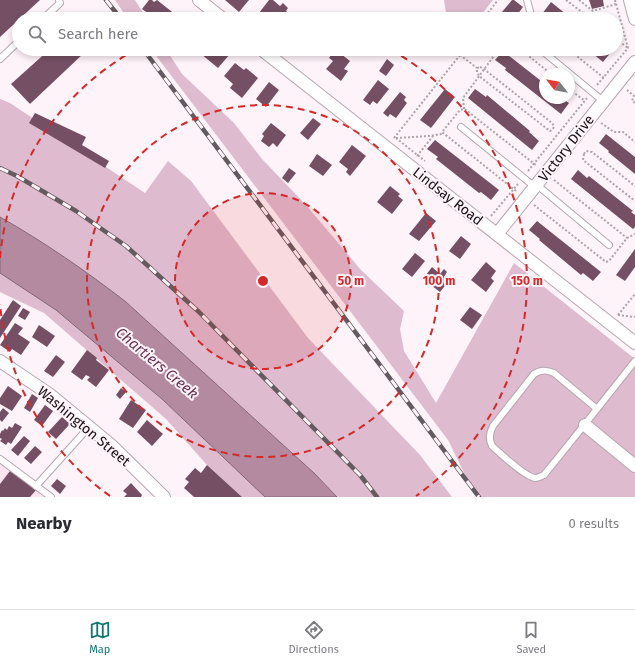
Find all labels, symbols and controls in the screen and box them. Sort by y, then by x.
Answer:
search box [12,12,623,56]
icon: search [26,23,48,45]
text: Search here [58,25,138,43]
north arrow [539,68,575,104]
street label: Victory Drive [535,111,598,185]
street label: Lindsay Road [409,164,486,229]
centre of rings [256,274,270,288]
text: 50 m [338,274,364,288]
text: 100 m [423,274,455,288]
text: 150 m [511,274,543,288]
water label: Chartiers Creek [112,323,202,403]
street label: Washington Street [34,383,134,471]
text: Nearby [16,513,71,534]
text: 0 results [568,516,619,531]
tab: Map [89,619,111,656]
tab: Directions [288,619,339,656]
tab: Saved [516,619,546,656]

